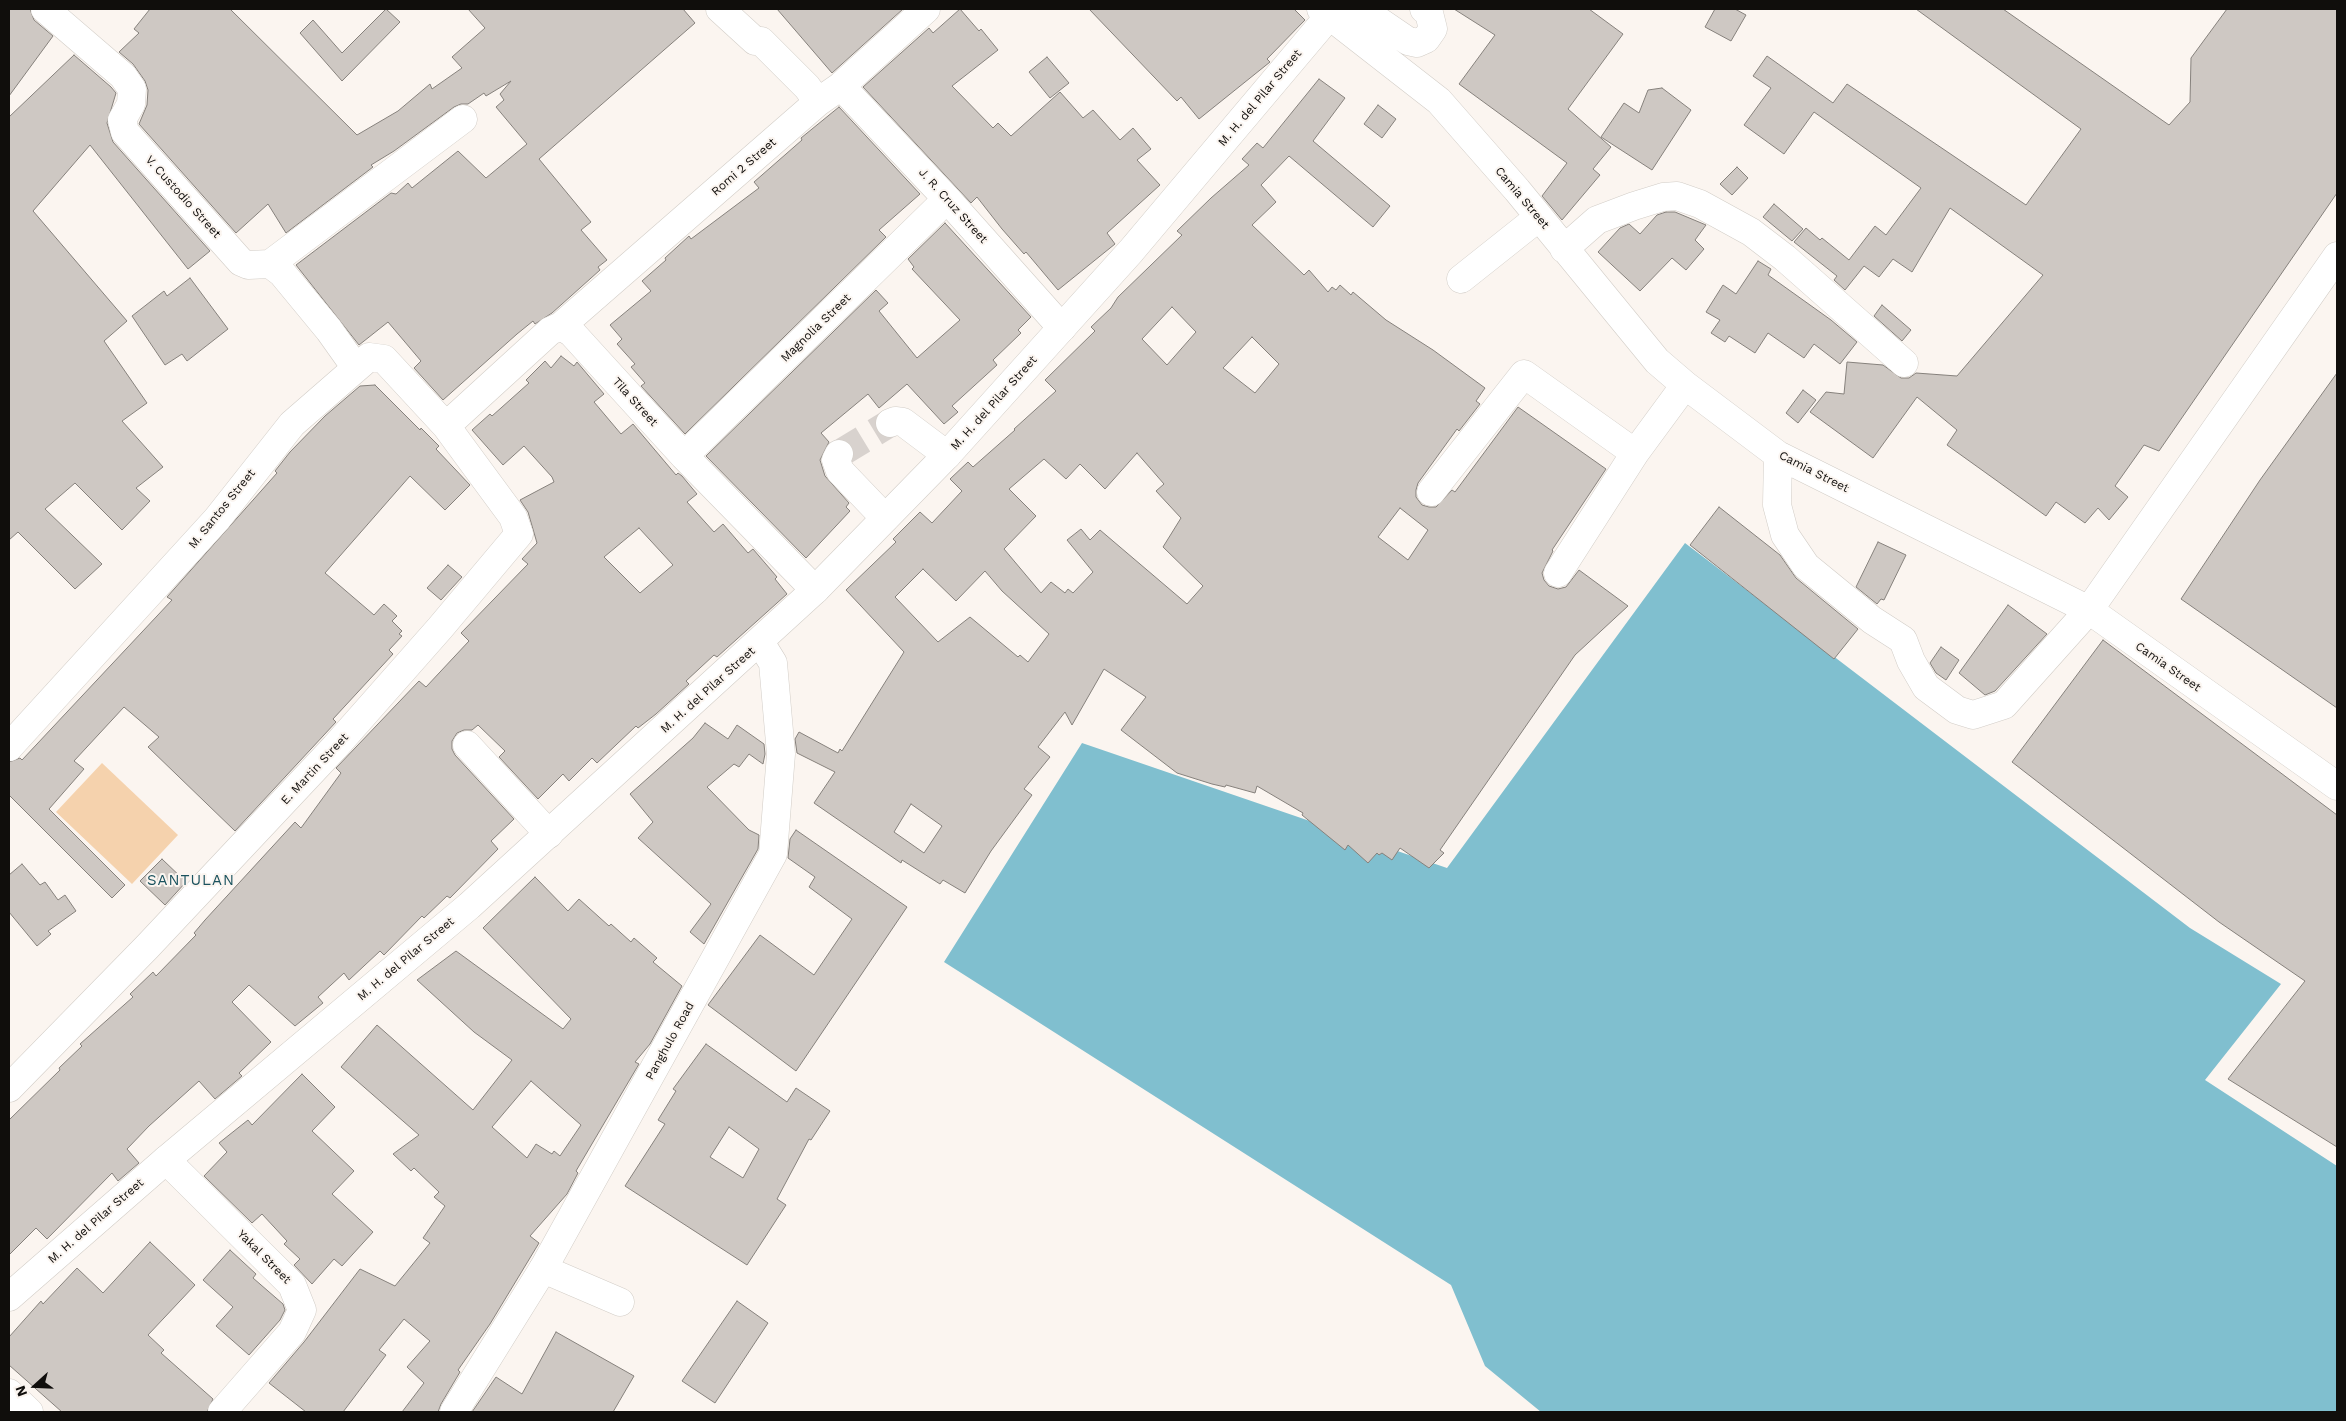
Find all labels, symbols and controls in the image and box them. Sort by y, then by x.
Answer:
street label: M. H. del Pilar Street [1215,47,1305,149]
street label: Romi 2 Street [709,135,779,199]
street label: V. Custodio Street [142,153,224,241]
street label: Camia Street [1492,164,1552,232]
street label: J. R. Cruz Street [915,165,991,247]
street label: Magnolia Street [778,291,854,365]
street label: M. H. del Pilar Street [948,353,1040,453]
street label: Tila Street [609,375,661,429]
street label: Camia Street [1777,448,1851,496]
street label: M. Santos Street [186,466,258,552]
street label: Camia Street [2132,639,2204,695]
street label: M. H. del Pilar Street [658,644,758,736]
street label: E. Martin Street [278,730,352,808]
district label: SANTULAN [146,872,236,890]
street label: M. H. del Pilar Street [355,914,457,1004]
street label: Panghulo Road [643,999,697,1083]
street label: M. H. del Pilar Street [45,1176,147,1266]
street label: Yakal Street [234,1227,294,1287]
north arrow [10,1361,60,1411]
text: N [12,1384,30,1399]

